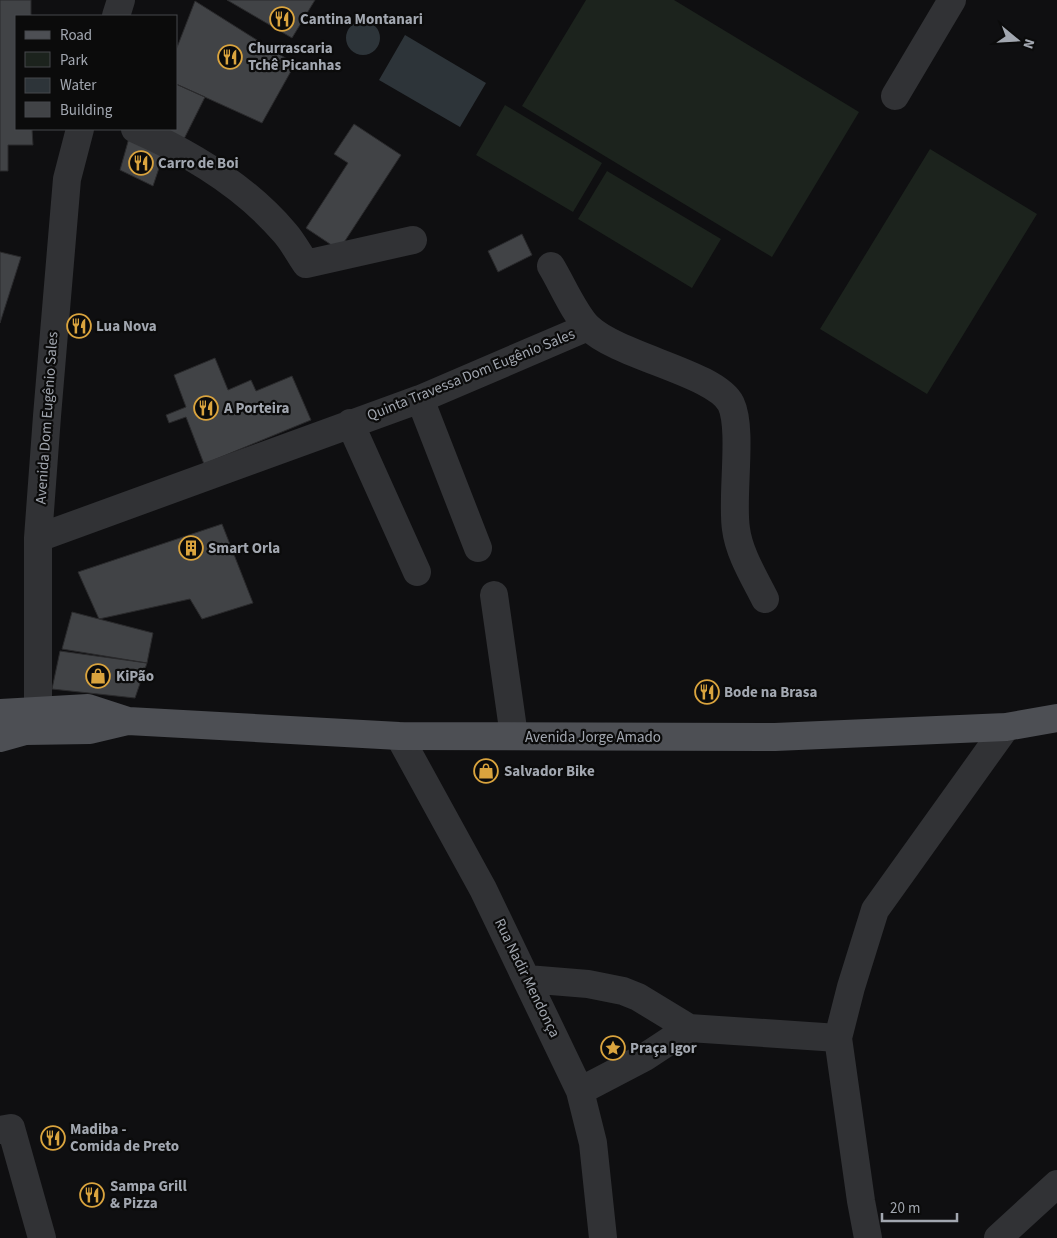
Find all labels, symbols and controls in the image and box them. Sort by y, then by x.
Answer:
restaurant icon: Cantina Montanari [269,6,295,32]
place label: Cantina Montanari [300,9,423,30]
legend [15,15,178,130]
north arrow [992,15,1042,65]
text: Road [60,25,92,46]
text: N [1017,36,1039,51]
place label: Churrascaria Tchê Picanhas [248,38,341,76]
restaurant icon: Churrascaria Tchê Picanhas [217,44,243,70]
text: Park [60,50,89,71]
text: Water [60,75,97,96]
text: Building [60,100,113,121]
restaurant icon: Carro de Boi [128,150,154,176]
place label: Carro de Boi [158,153,239,174]
restaurant icon: Lua Nova [66,313,92,339]
place label: Lua Nova [96,316,157,337]
street label: Quinta Travessa Dom Eugênio Sales [364,324,578,426]
street label: Avenida Dom Eugênio Sales [30,331,64,505]
restaurant icon: A Porteira [193,395,219,421]
place label: A Porteira [223,398,289,419]
building icon: Smart Orla [178,535,204,561]
place label: Smart Orla [208,538,280,559]
shop icon: KiPão [85,663,111,689]
place label: KiPão [116,666,154,687]
restaurant icon: Bode na Brasa [694,679,720,705]
place label: Bode na Brasa [724,682,817,703]
street label: Avenida Jorge Amado [525,727,661,748]
shop icon: Salvador Bike [473,758,499,784]
place label: Salvador Bike [504,761,595,782]
street label: Rua Nadir Mendonça [489,915,565,1041]
place icon: Praça Igor [600,1035,626,1061]
place label: Praça Igor [630,1038,697,1059]
place label: Madiba - Comida de Preto [70,1119,179,1157]
restaurant icon: Madiba - Comida de Preto [40,1125,66,1151]
place label: Sampa Grill & Pizza [110,1176,187,1214]
restaurant icon: Sampa Grill & Pizza [79,1182,105,1208]
scale bar [882,1190,957,1222]
text: 20 m [890,1198,920,1219]

